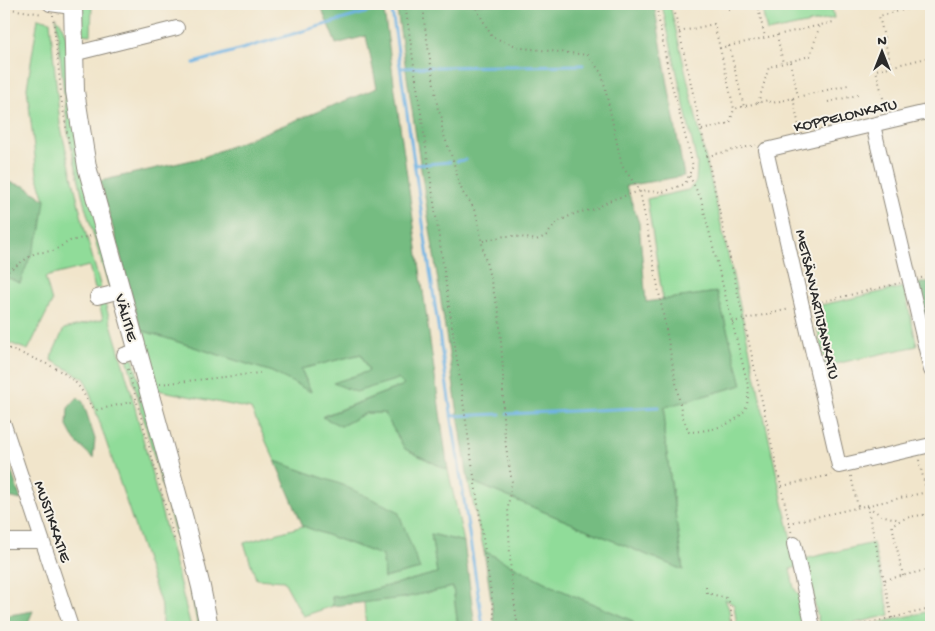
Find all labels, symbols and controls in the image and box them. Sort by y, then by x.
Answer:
north arrow [858,28,908,78]
text: N [877,33,887,50]
street label: KOPPELONKATU [792,96,899,139]
street label: METSÄNVARTIJANKATU [789,228,842,382]
street label: VÄLITIE [109,291,141,345]
street label: MUSTIKKATIE [28,479,74,566]

